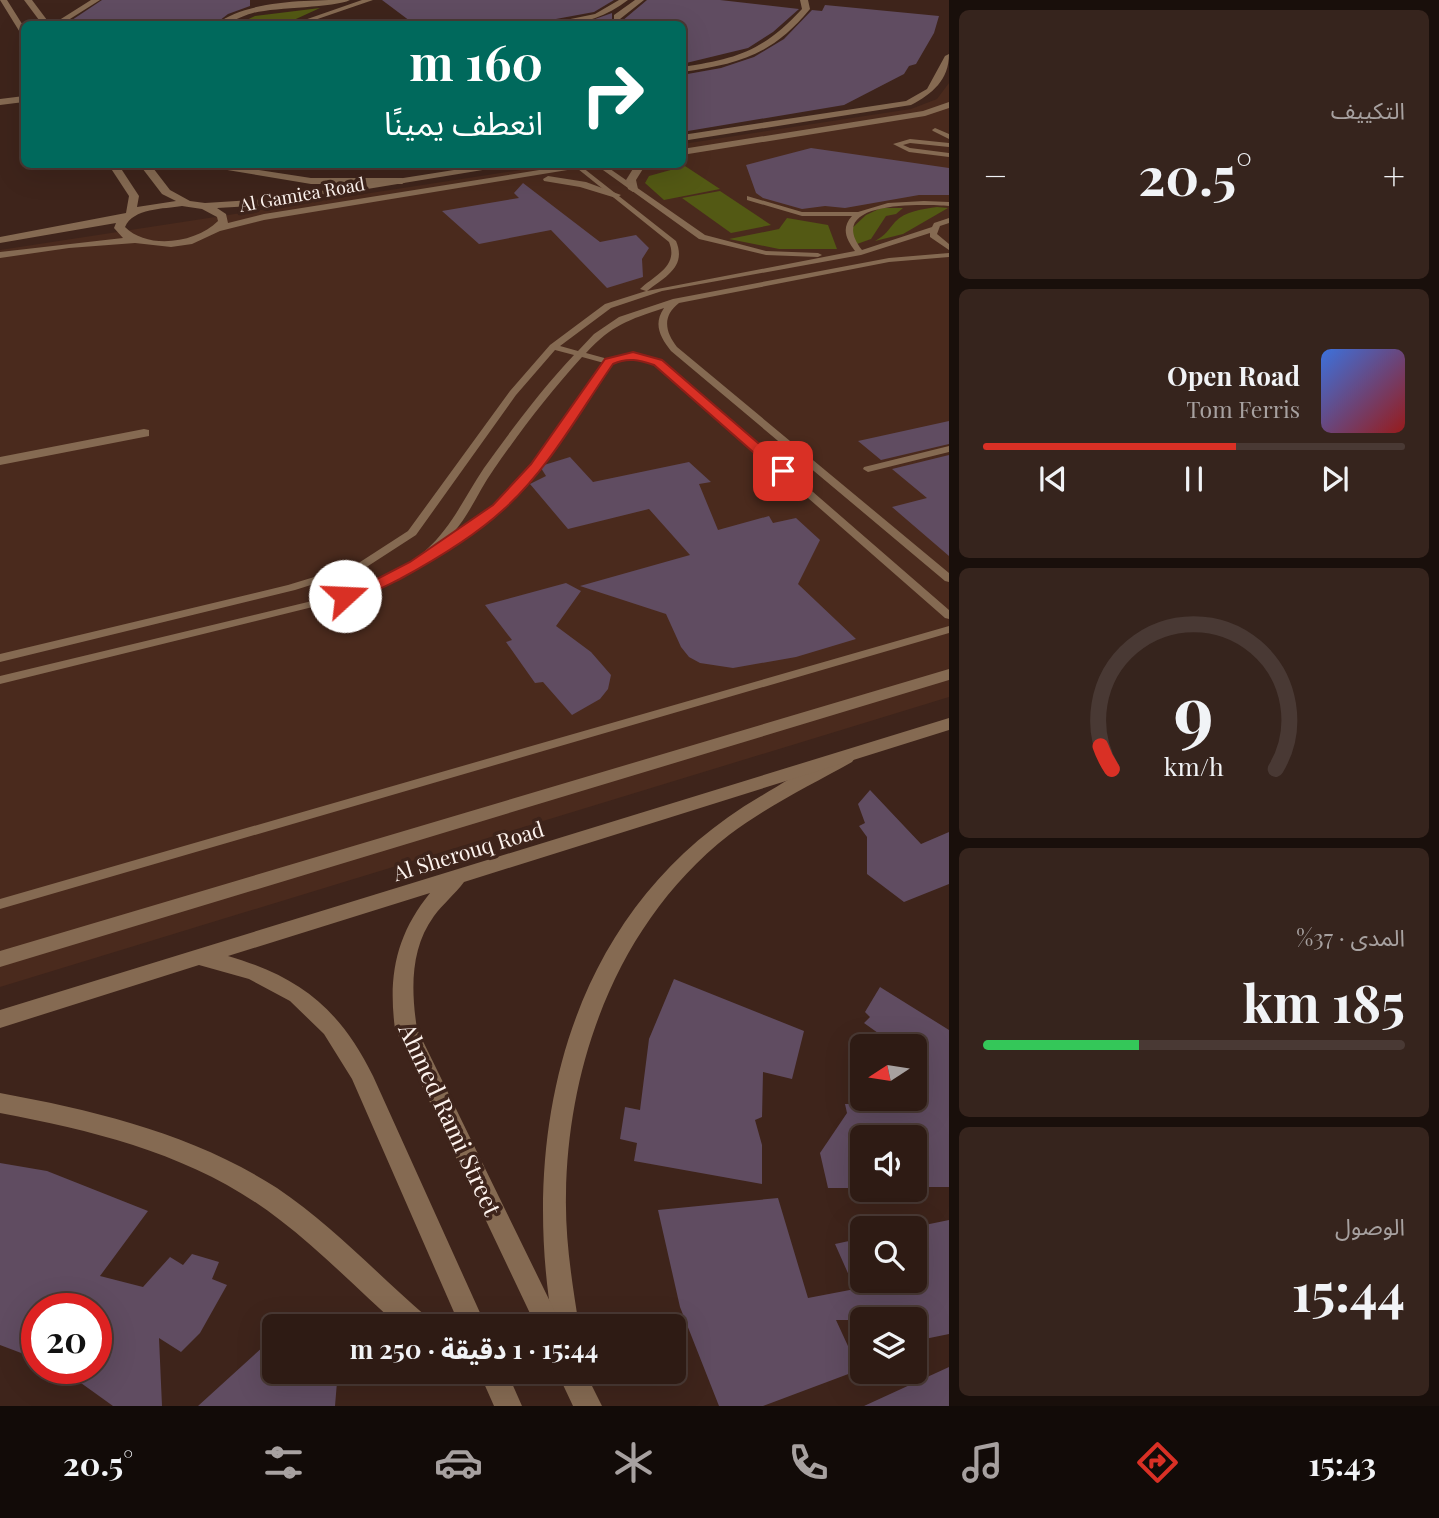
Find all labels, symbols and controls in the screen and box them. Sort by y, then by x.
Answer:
text: 160 m [409,28,543,93]
icon: right [567,49,658,140]
text: التكييف [1331,94,1405,125]
text: انعطف يمينًا [384,100,543,143]
text: 20.5° [1138,140,1252,209]
text: − [983,149,1008,200]
text: + [1383,149,1405,200]
street label: Al Gamiea Road [236,171,367,217]
text: Open Road [1167,358,1300,393]
text: Tom Ferris [1186,393,1300,424]
pin [753,441,813,501]
icon: arrive [764,452,802,490]
icon: previous [1034,460,1072,498]
icon: pause [1175,460,1213,498]
icon: next [1316,460,1354,498]
position arrow [308,559,382,633]
text: 9 [1174,660,1214,757]
text: km/h [1164,749,1224,782]
street label: Al Sherouq Road [388,814,547,887]
text: المدى · 37% [1296,921,1405,952]
text: 185 km [1242,967,1405,1036]
street label: Ahmed Rami Street [392,1017,510,1221]
north arrow [850,1034,928,1111]
map controls [850,1034,927,1384]
button: sound [850,1125,927,1202]
text: الوصول [1335,1210,1405,1241]
button: search [850,1216,927,1293]
text: 15:44 [1292,1256,1405,1325]
speed limit sign: 20 [21,1293,112,1384]
button: layers [850,1307,927,1384]
text: 15:44 · 1 دقيقة · 250 m [350,1331,598,1366]
icon: filters [259,1438,308,1487]
icon: car [434,1438,483,1487]
icon: climate [609,1438,658,1487]
icon: phone [784,1438,833,1487]
icon: music [958,1438,1007,1487]
icon: directions [1133,1438,1182,1487]
text: 20.5° [63,1441,133,1484]
text: 15:43 [1308,1441,1376,1484]

